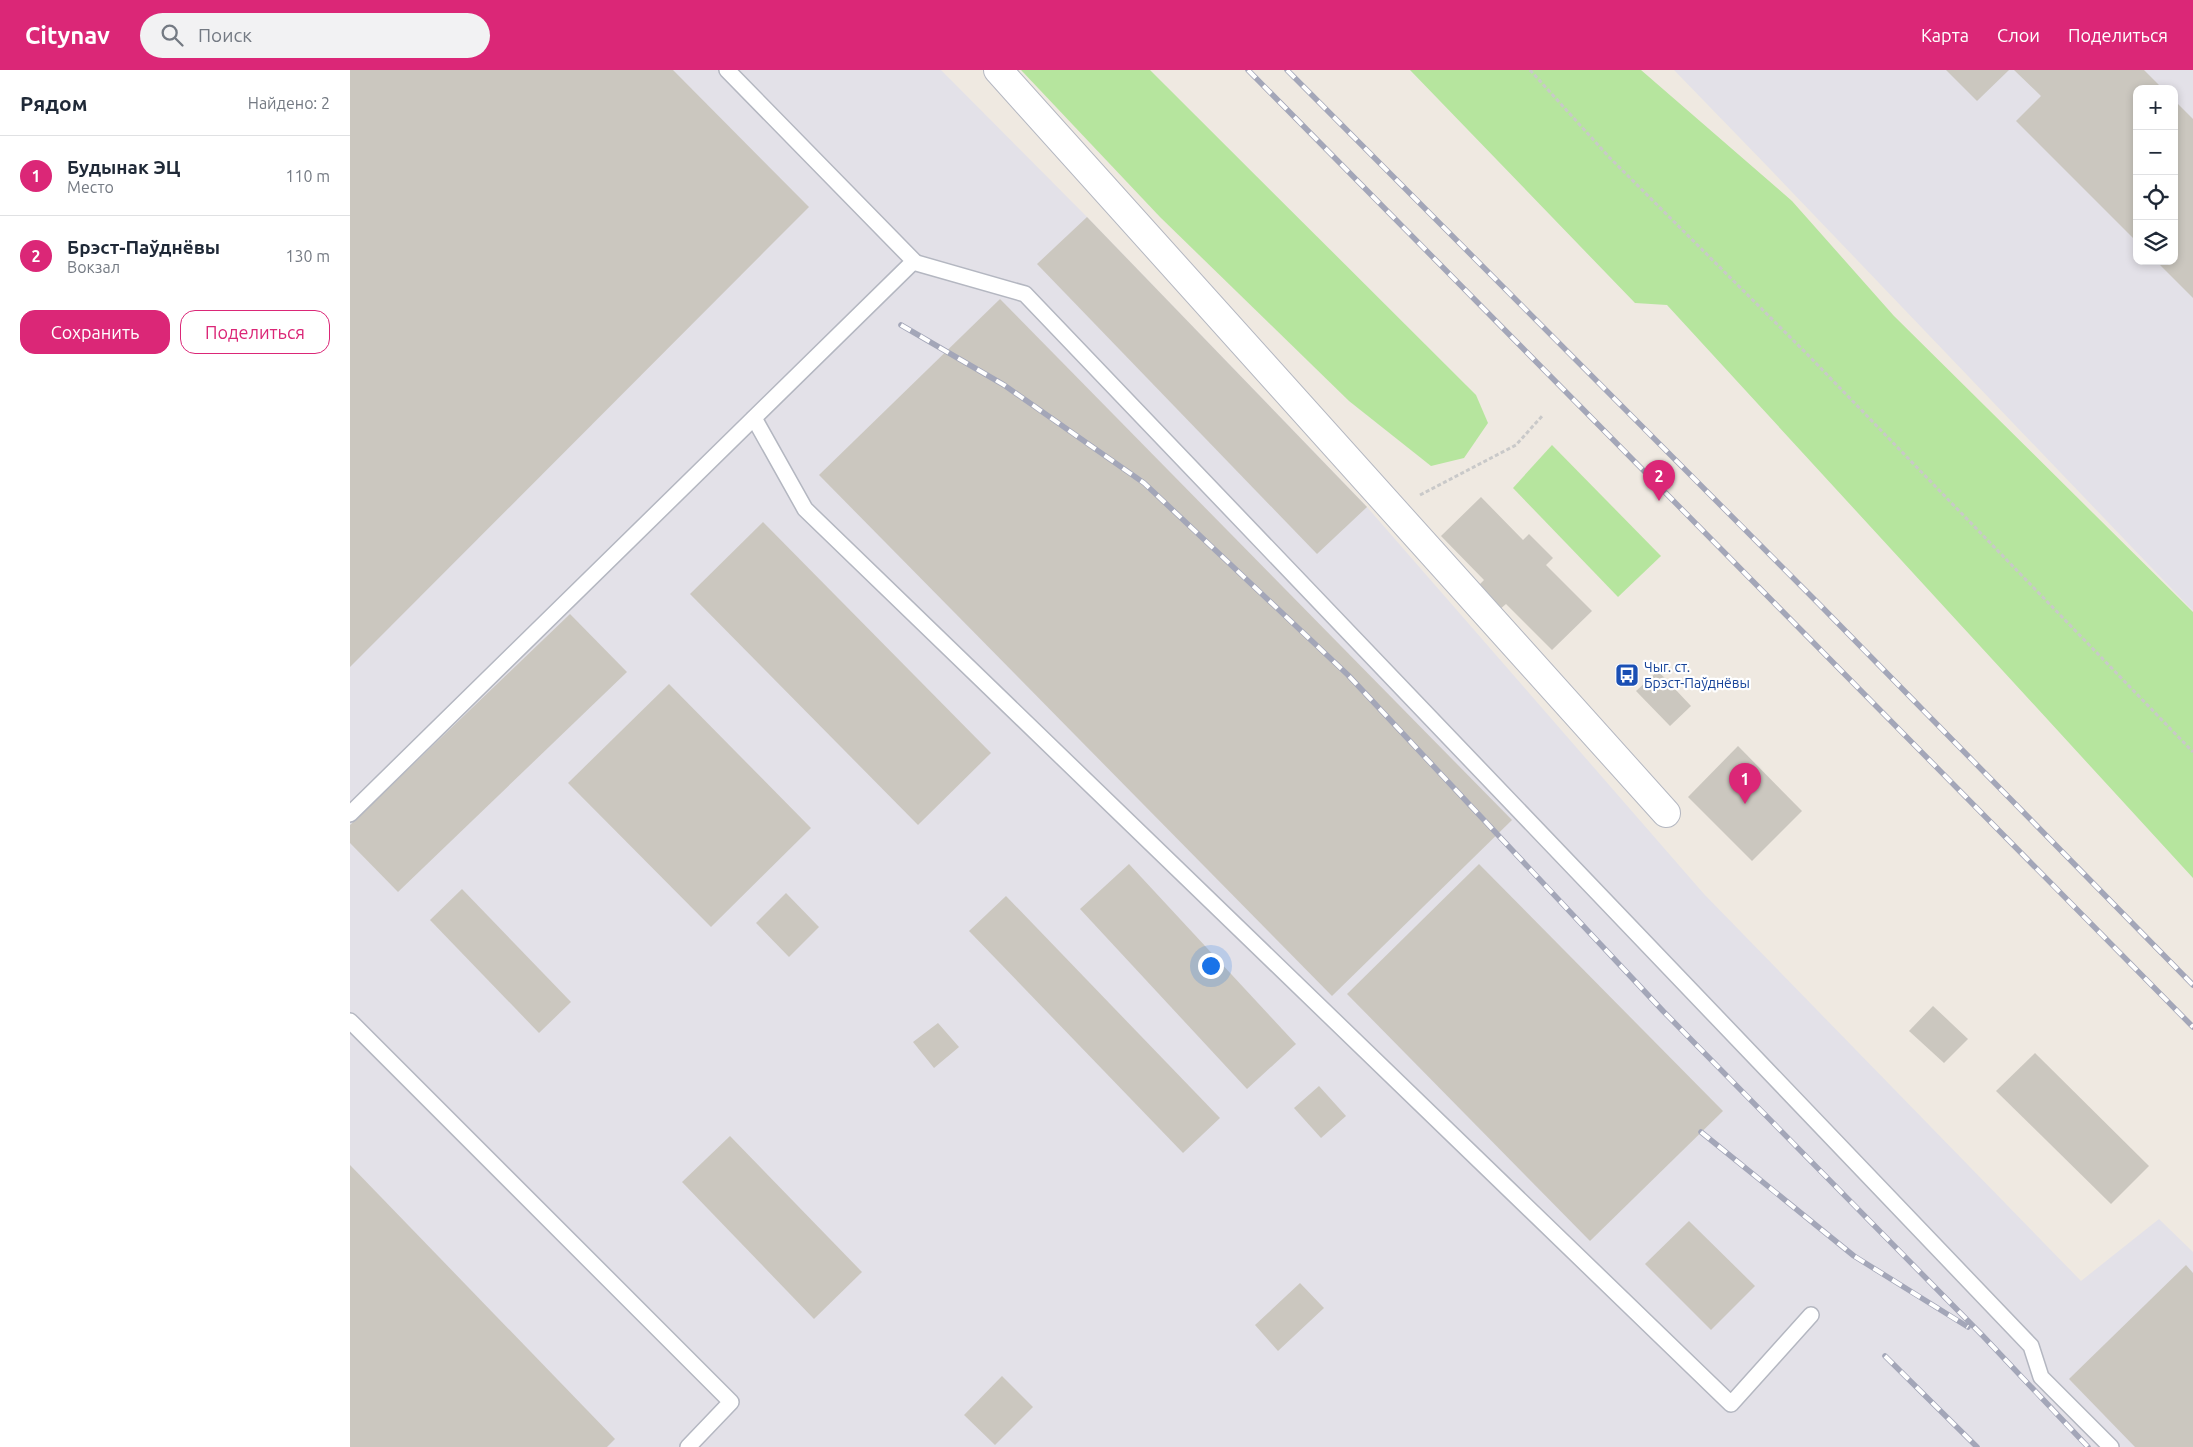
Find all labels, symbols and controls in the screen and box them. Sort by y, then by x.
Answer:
search box [140,13,490,58]
icon: search [158,21,186,49]
text: Citynav [25,22,110,49]
text: Поиск [198,24,252,46]
text: Карта [1921,25,1969,45]
text: Слои [1997,25,2040,45]
text: Поделиться [2068,25,2168,45]
map controls [2133,85,2178,265]
button: + [2133,85,2178,130]
text: Рядом [20,91,88,115]
text: Найдено: 2 [248,94,330,112]
button: − [2133,130,2178,175]
text: Будынак ЭЦ [67,156,180,178]
text: 1 [31,167,41,185]
text: 110 m [285,167,330,185]
button: locate [2133,175,2178,220]
text: Место [67,178,114,196]
button: layers [2133,220,2178,265]
text: Брэст-Паўднёвы [67,236,220,258]
text: 2 [31,247,41,265]
text: 130 m [285,247,330,265]
text: Вокзал [67,258,120,276]
button: Сохранить [20,310,170,354]
button: Поделиться [180,310,330,354]
pin: 2 [1643,460,1675,501]
place label: Чыг. ст. Брэст-Паўднёвы [1644,659,1750,691]
bus stop icon: Чыг. ст. Брэст-Паўднёвы [1614,662,1640,688]
pin: 1 [1729,763,1761,804]
your location [1198,953,1224,979]

